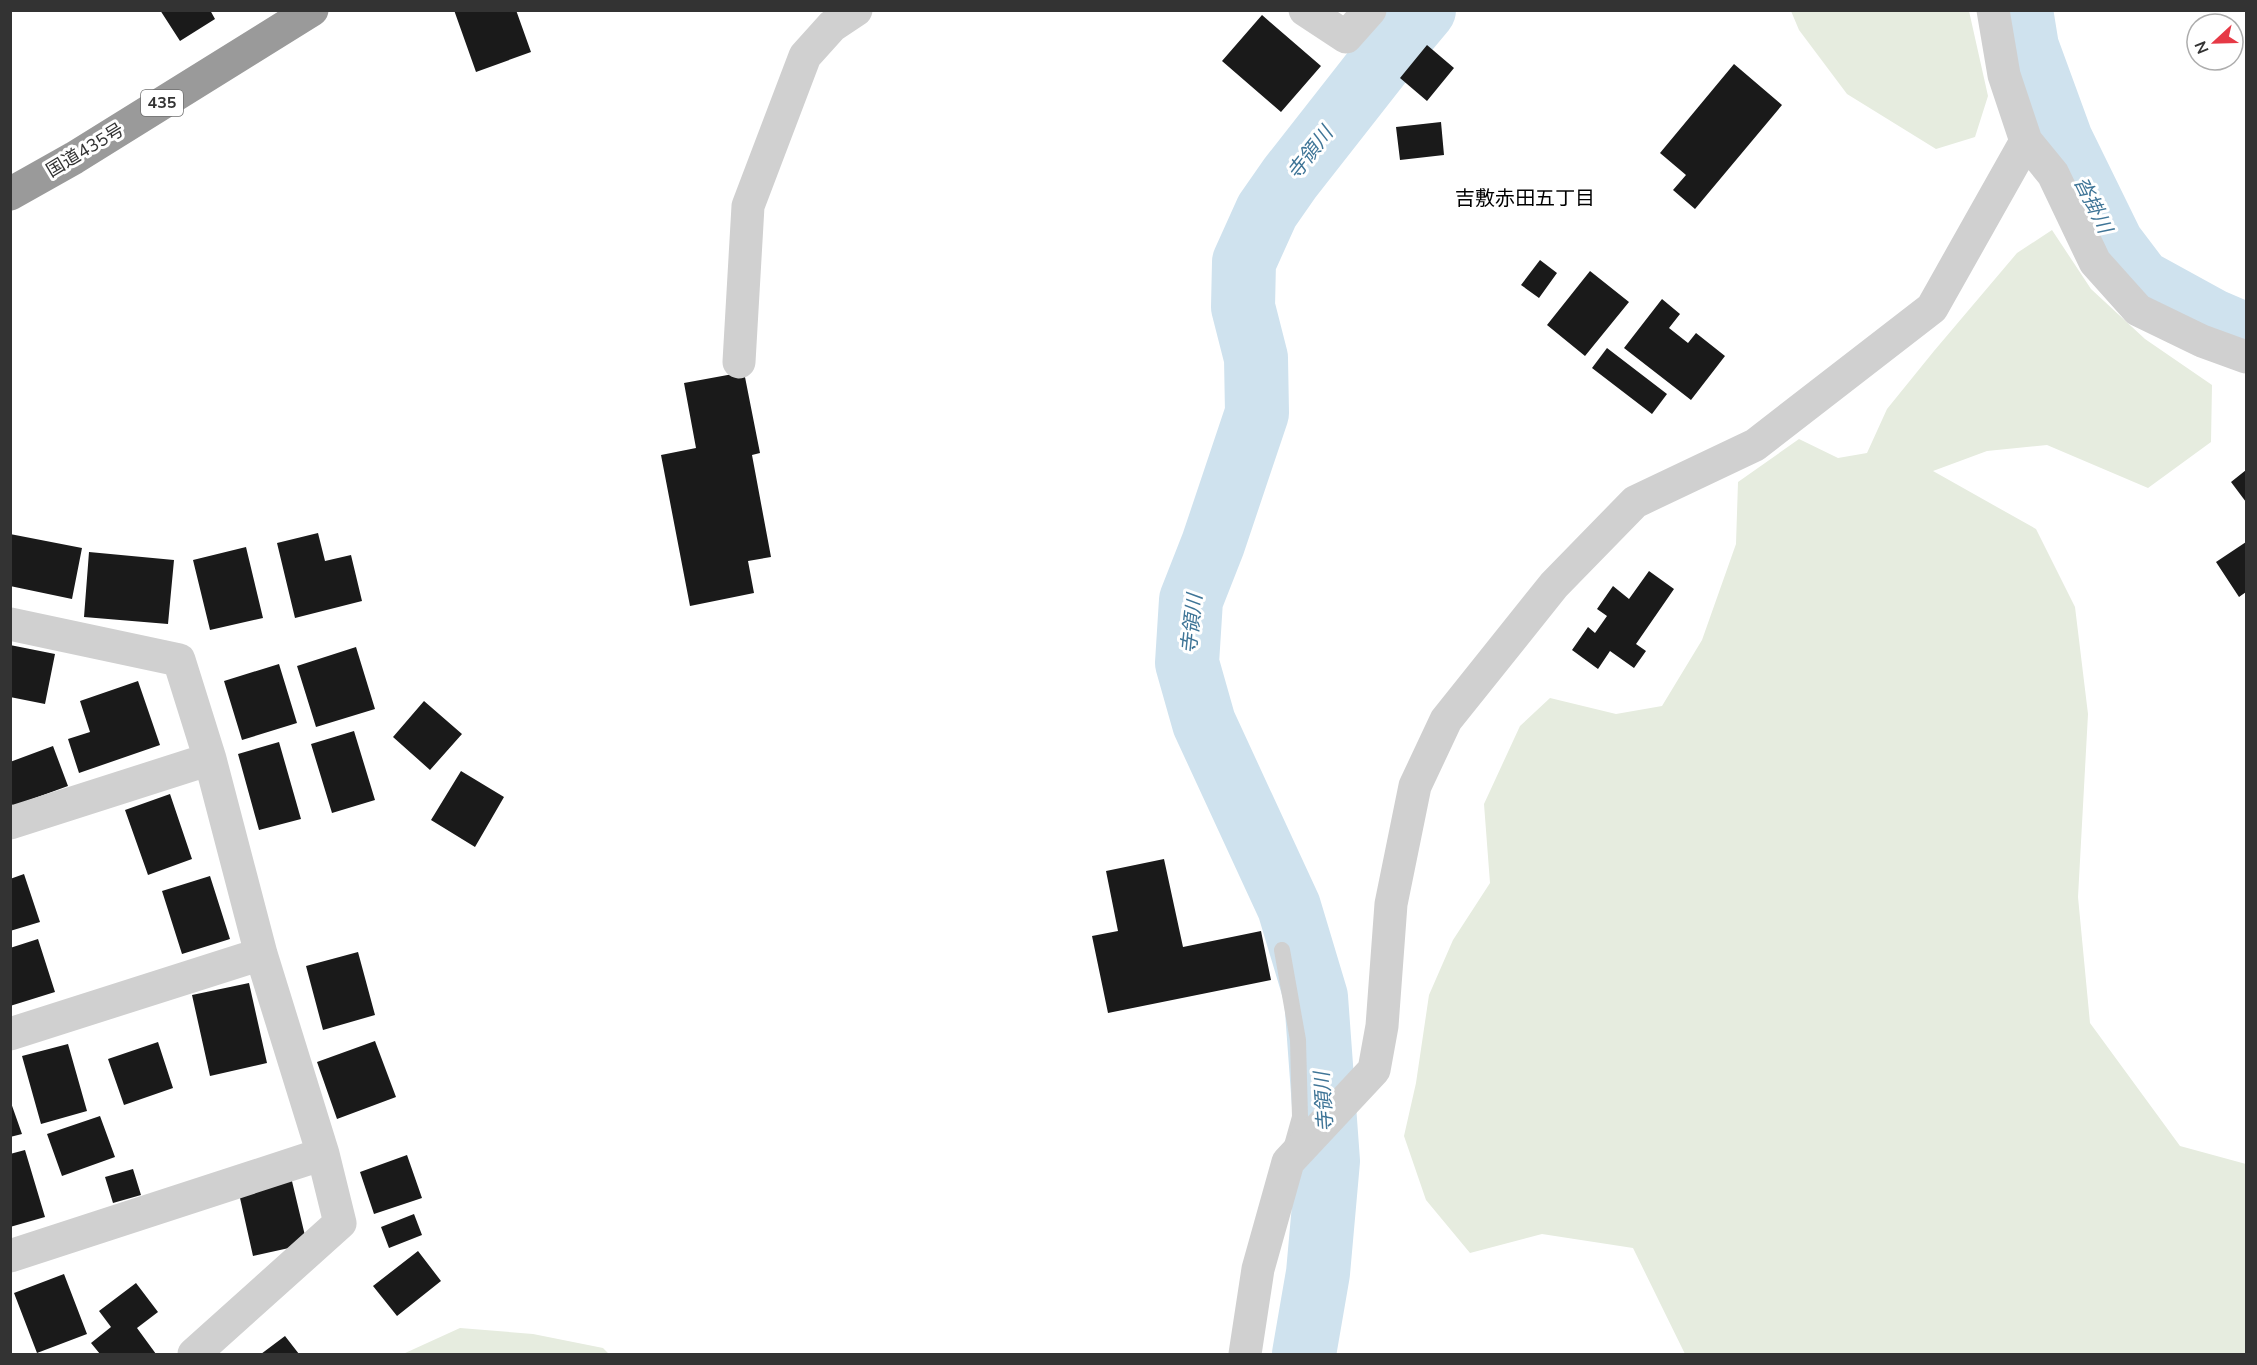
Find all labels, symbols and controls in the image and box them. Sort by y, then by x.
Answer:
north arrow [2185,12,2245,72]
text: N [2190,38,2214,57]
road number: 435 [141,90,183,116]
street label: 国道435号 [42,117,128,183]
water label: 寺領川 [1281,119,1340,185]
water label: 沓掛川 [2068,172,2119,240]
district label: 吉敷赤田五丁目 [1455,185,1595,212]
water label: 寺領川 [1175,591,1209,655]
water label: 寺領川 [1308,1069,1340,1133]

